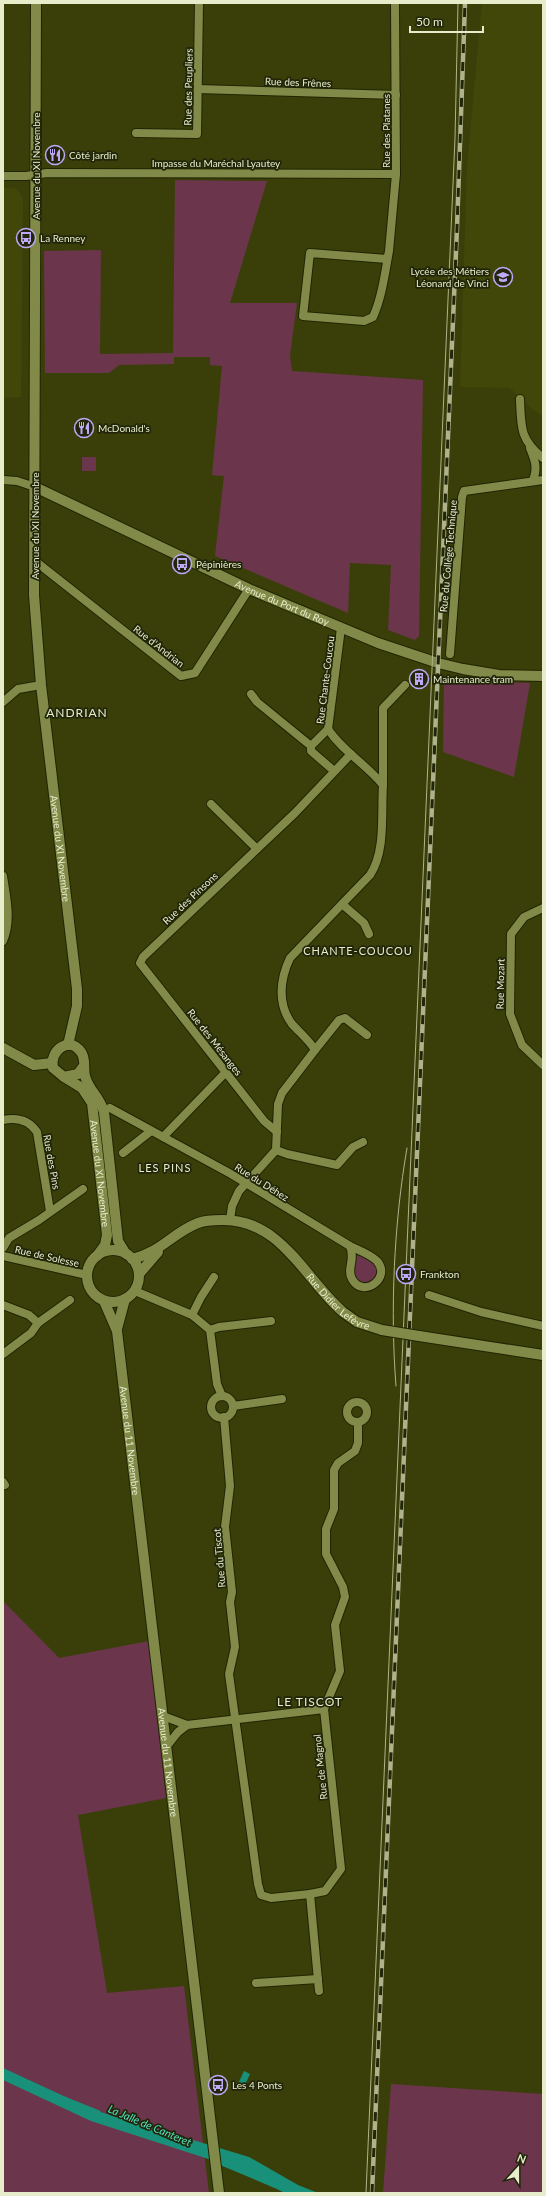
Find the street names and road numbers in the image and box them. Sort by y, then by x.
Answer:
street label: Rue des Peupliers [181,48,195,126]
street label: Rue des Frênes [265,75,331,89]
street label: Rue des Platanes [380,94,392,168]
street label: Avenue du XI Novembre [30,112,42,220]
street label: Impasse du Maréchal Lyautey [152,157,281,169]
street label: Avenue du XI Novembre [29,472,41,580]
street label: Rue du Collège Technique [437,499,459,613]
street label: Avenue du Port du Roy [233,577,332,628]
street label: Rue d'Andrian [131,622,187,670]
street label: Rue Chante-Coucou [314,635,336,725]
street label: Avenue du XI Novembre [48,795,73,903]
street label: Rue des Pinsons [160,869,220,927]
street label: Rue Mozart [494,958,506,1010]
street label: Rue des Mésanges [185,1006,245,1078]
street label: Avenue du XI Novembre [88,1119,112,1227]
street label: Rue des Pins [41,1134,63,1190]
street label: Rue du Déhez [233,1161,292,1204]
street label: Rue de Solesse [14,1243,80,1269]
street label: Rue Didier Lefèvre [304,1271,371,1332]
street label: Avenue du 11 Novembre [118,1385,142,1496]
street label: Rue du Tiscot [210,1527,228,1588]
street label: Avenue du 11 Novembre [156,1707,180,1817]
street label: Rue de Magnol [311,1734,329,1800]

